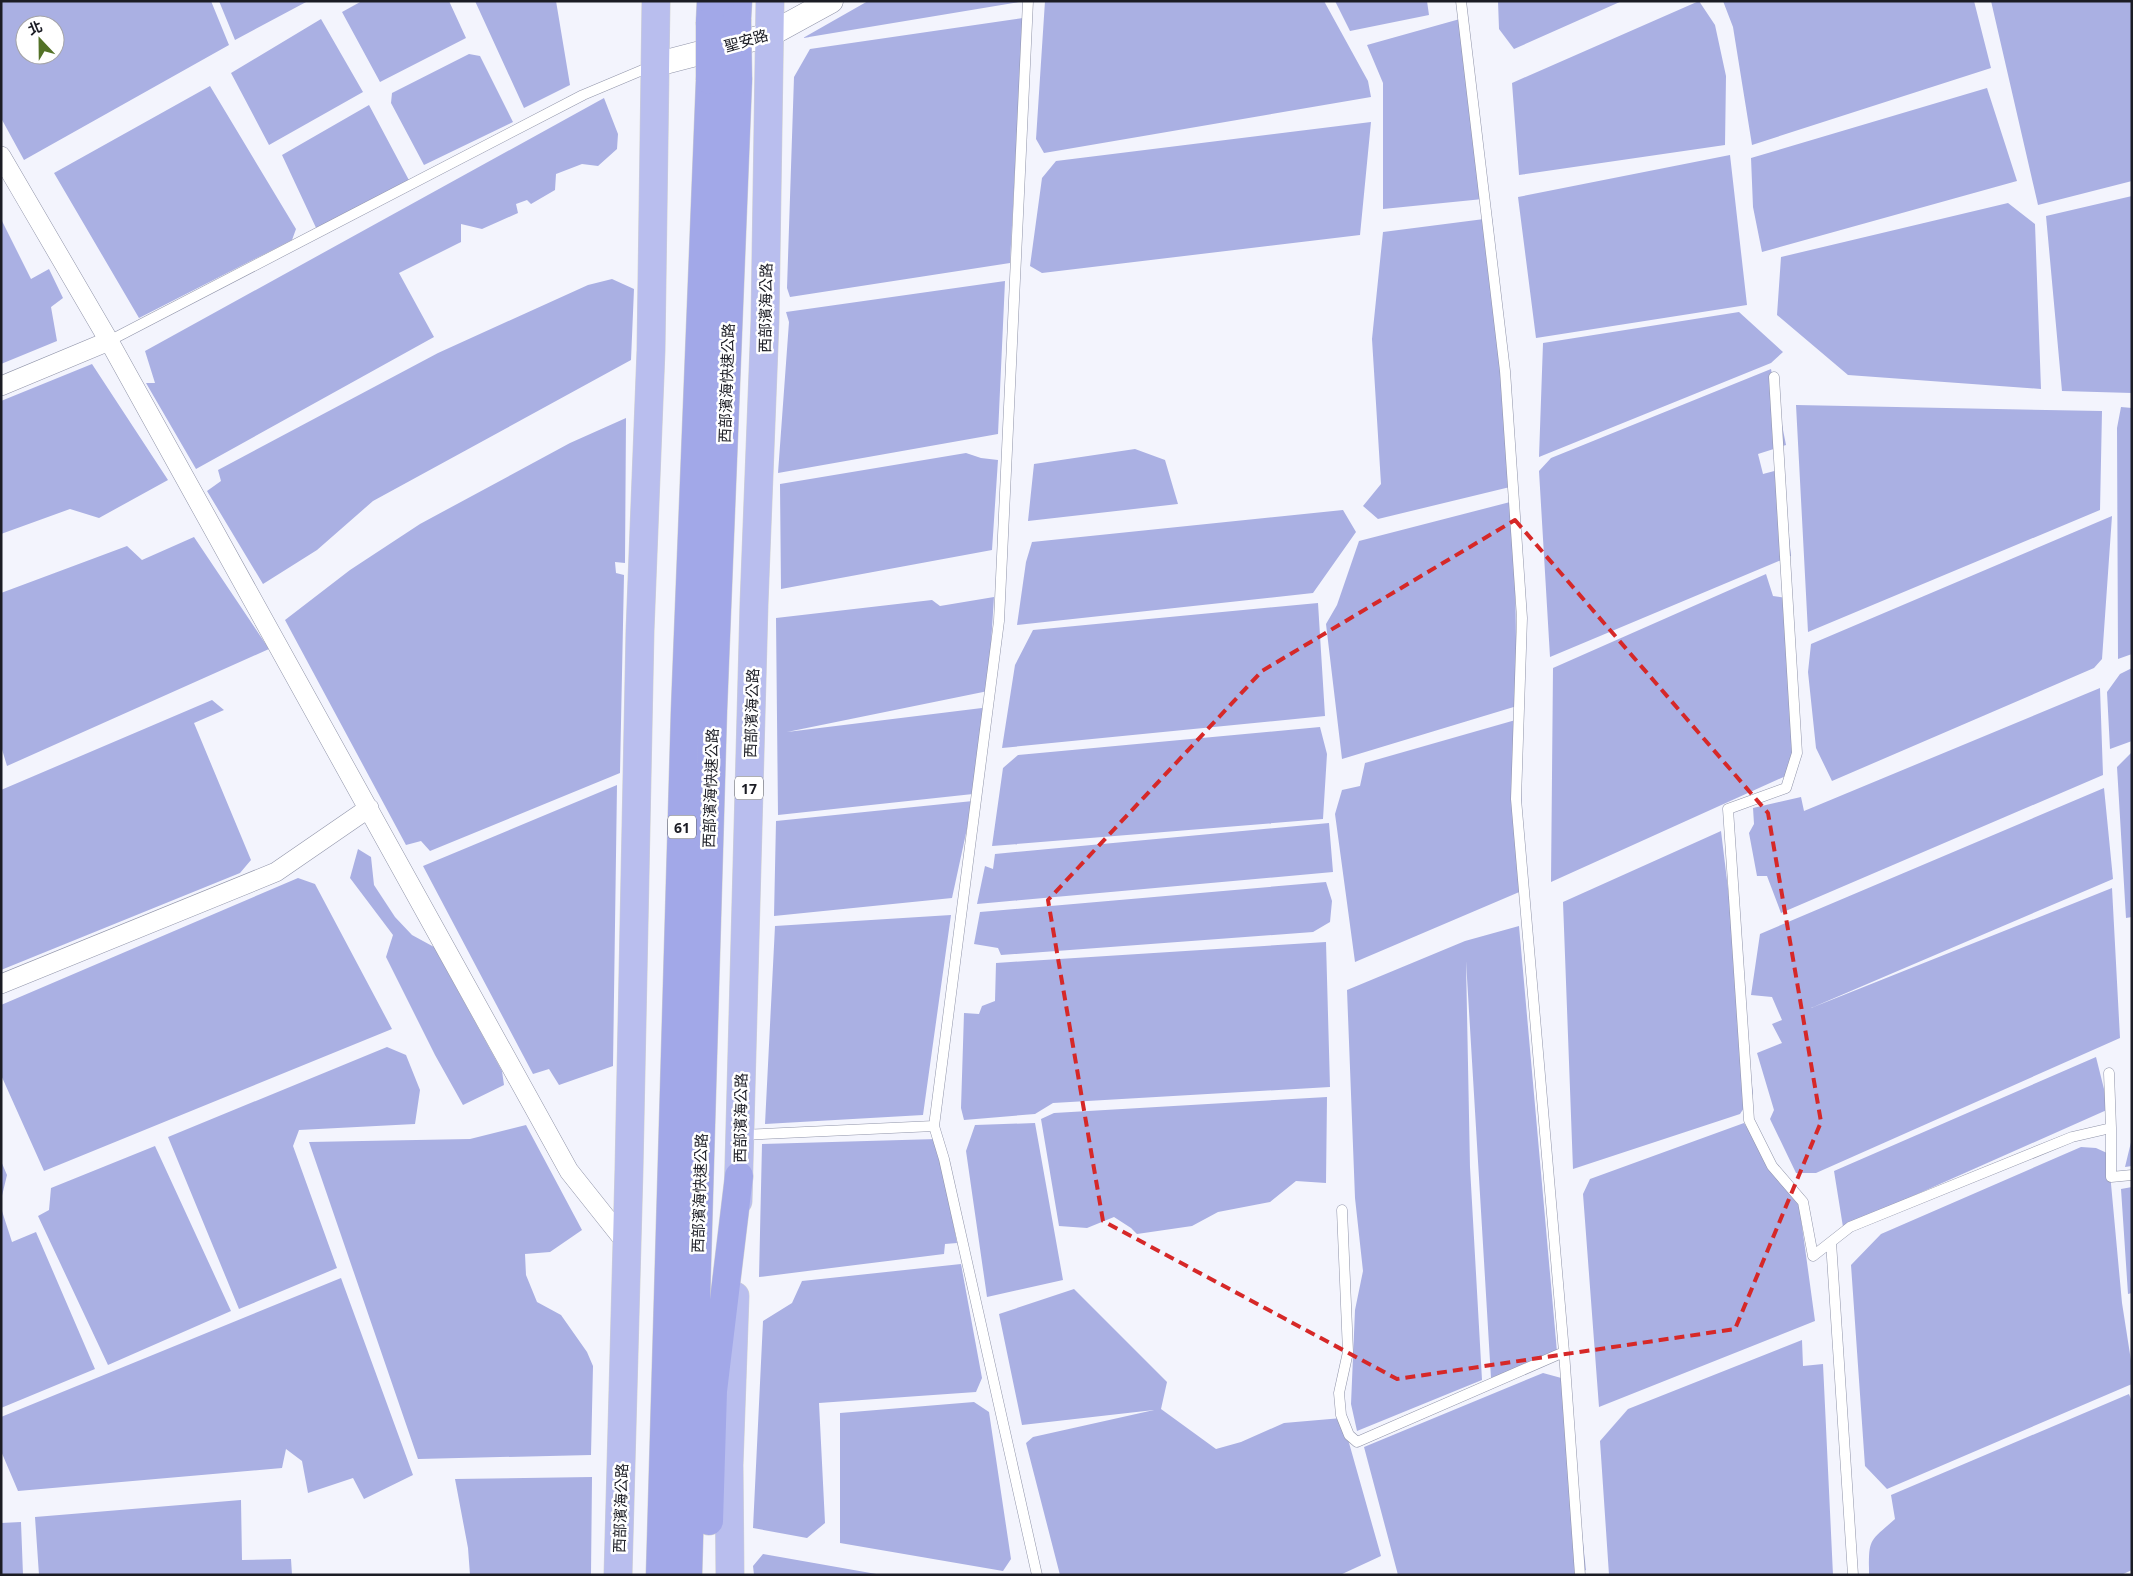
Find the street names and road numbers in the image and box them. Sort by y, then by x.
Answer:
street label: 聖安路 [722,24,770,56]
street label: 西部濱海公路 [754,263,776,353]
street label: 西部濱海快速公路 [714,323,738,443]
street label: 西部濱海公路 [739,668,763,758]
street label: 西部濱海快速公路 [698,728,722,848]
road number: 17 [735,776,763,800]
road number: 61 [668,816,696,839]
street label: 西部濱海公路 [729,1073,751,1163]
street label: 西部濱海快速公路 [687,1133,711,1253]
street label: 西部濱海公路 [608,1463,632,1553]

